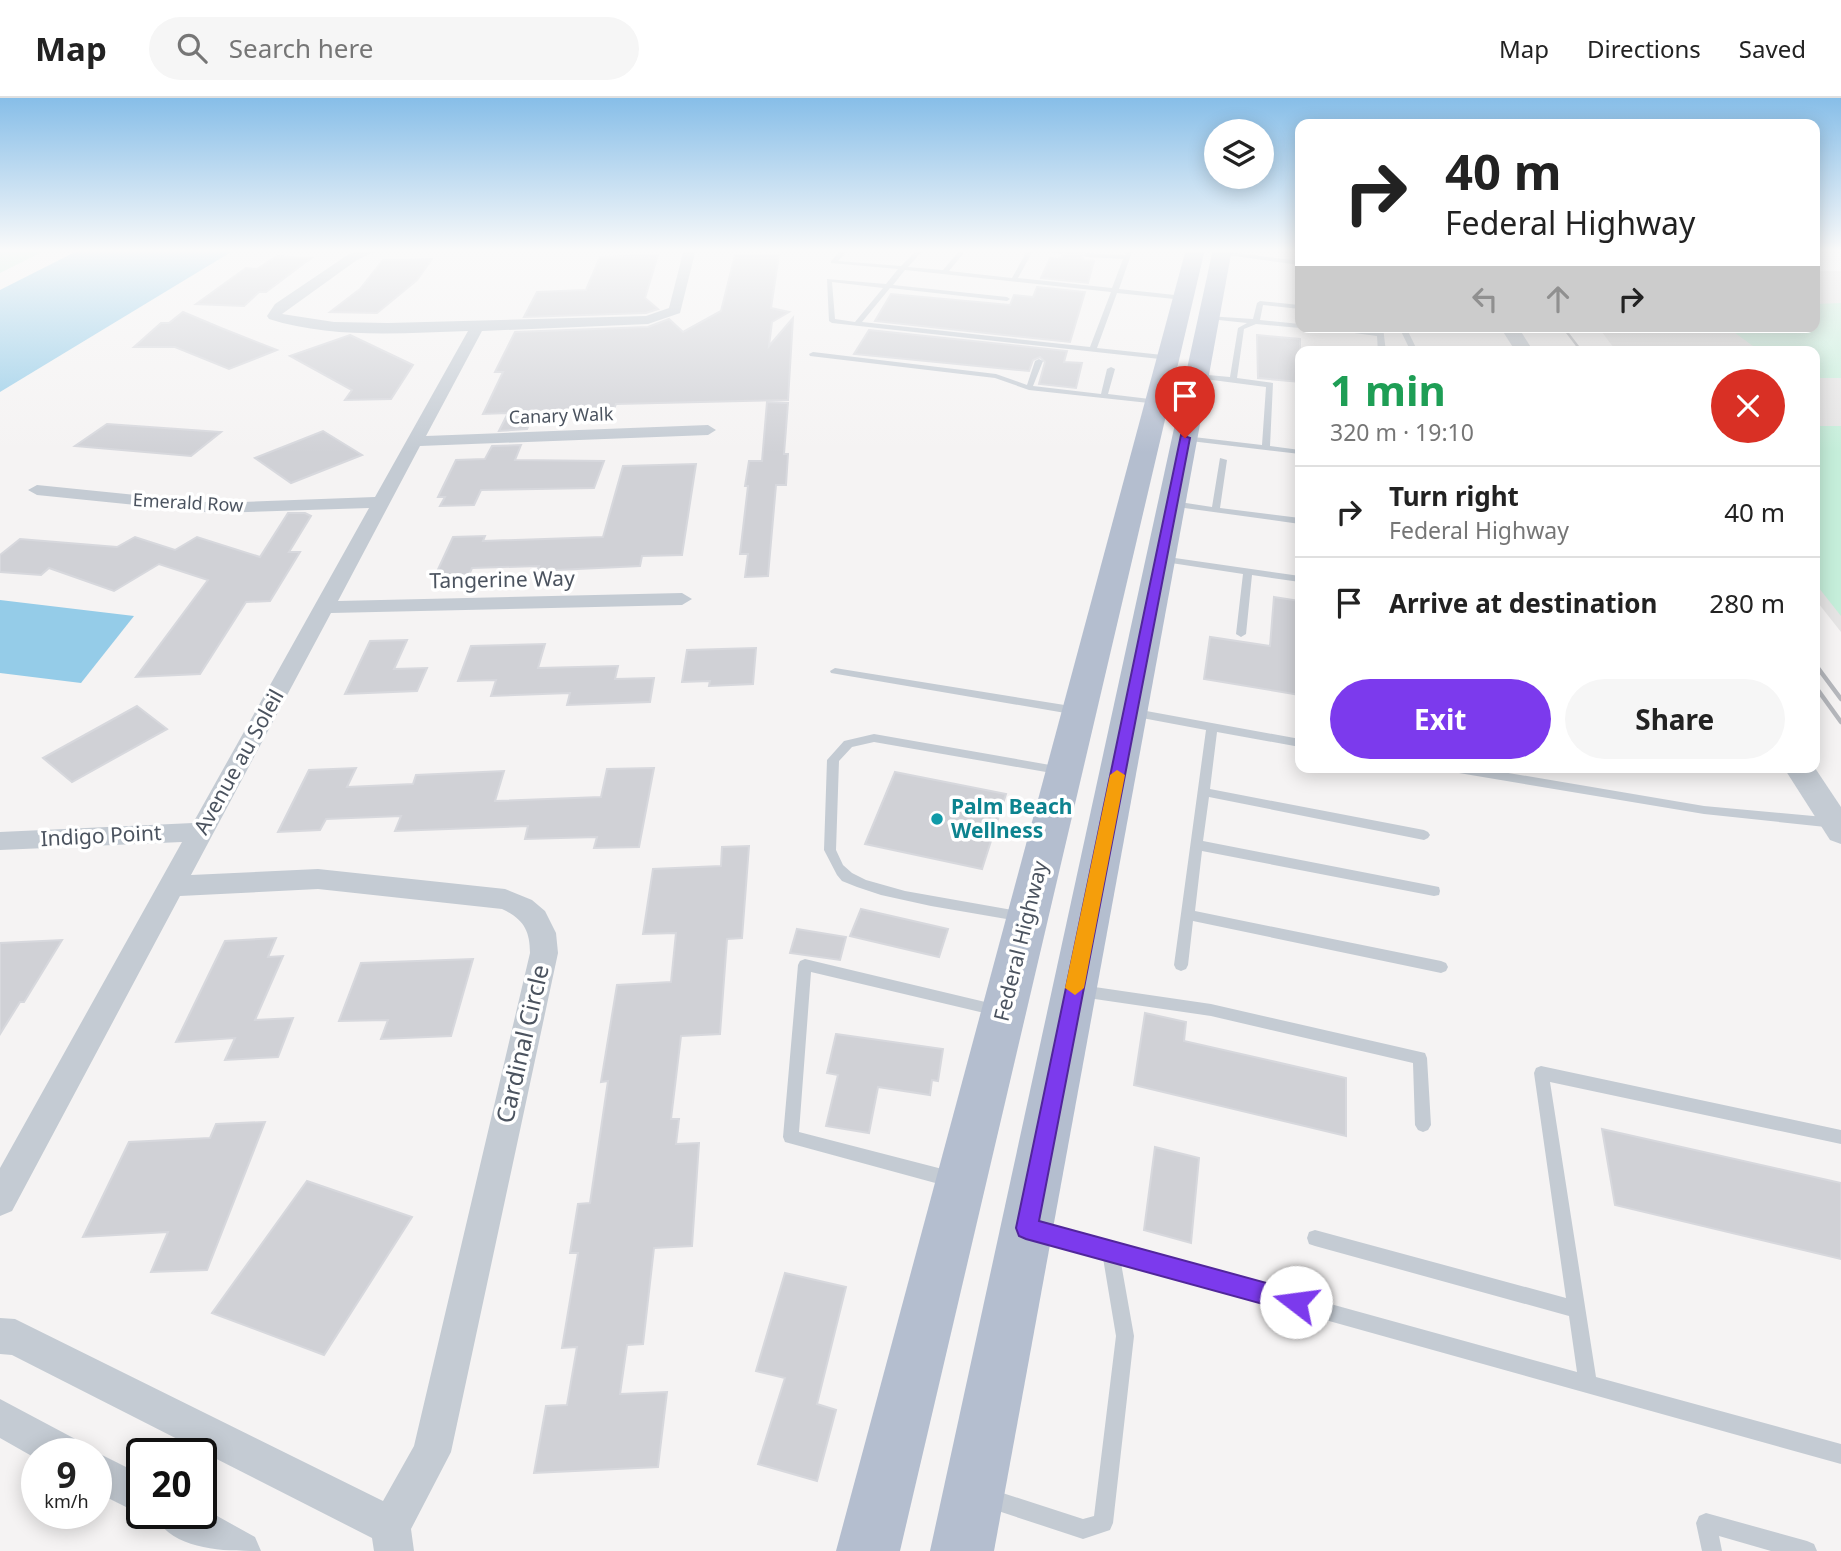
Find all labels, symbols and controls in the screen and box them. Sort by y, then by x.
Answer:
search box [149,17,639,80]
text: Map [35,26,107,71]
icon: search [173,29,211,67]
text: Search here [229,30,373,66]
text: Map [1499,32,1549,65]
text: Directions [1587,32,1701,65]
text: Saved [1739,32,1806,65]
map controls [1204,119,1274,189]
button: layers [1204,119,1274,189]
text: 40 m [1445,138,1562,204]
icon: right [1330,147,1421,238]
text: Federal Highway [1445,201,1695,244]
icon: left [1466,280,1504,318]
icon: ahead [1539,280,1577,318]
icon: right [1612,280,1650,318]
text: 1 min [1330,361,1446,418]
pin [1155,366,1215,438]
button: close [1711,369,1785,443]
icon: arrive [1166,377,1204,415]
street label: Canary Walk [508,401,614,429]
text: 320 m · 19:10 [1330,416,1474,448]
text: Turn right [1389,478,1519,514]
street label: Emerald Row [132,487,244,517]
icon: right [1330,493,1368,531]
text: 40 m [1724,494,1785,530]
text: Federal Highway [1389,514,1569,546]
street label: Tangerine Way [429,564,575,594]
icon: arrive [1330,584,1368,622]
text: Arrive at destination [1389,585,1658,621]
text: 280 m [1709,585,1785,621]
button: Exit [1330,679,1551,759]
button: Share [1565,679,1785,759]
street label: Avenue au Soleil [187,684,290,839]
place label: Palm Beach Wellness [951,792,1072,844]
marker: Palm Beach Wellness [929,811,945,827]
street label: Indigo Point [40,818,162,852]
street label: Federal Highway [987,857,1054,1024]
street label: Cardinal Circle [487,961,556,1126]
position arrow [1259,1265,1333,1339]
speed limit sign: 20 [126,1438,217,1529]
text: 9 [56,1451,77,1498]
text: km/h [44,1489,89,1513]

